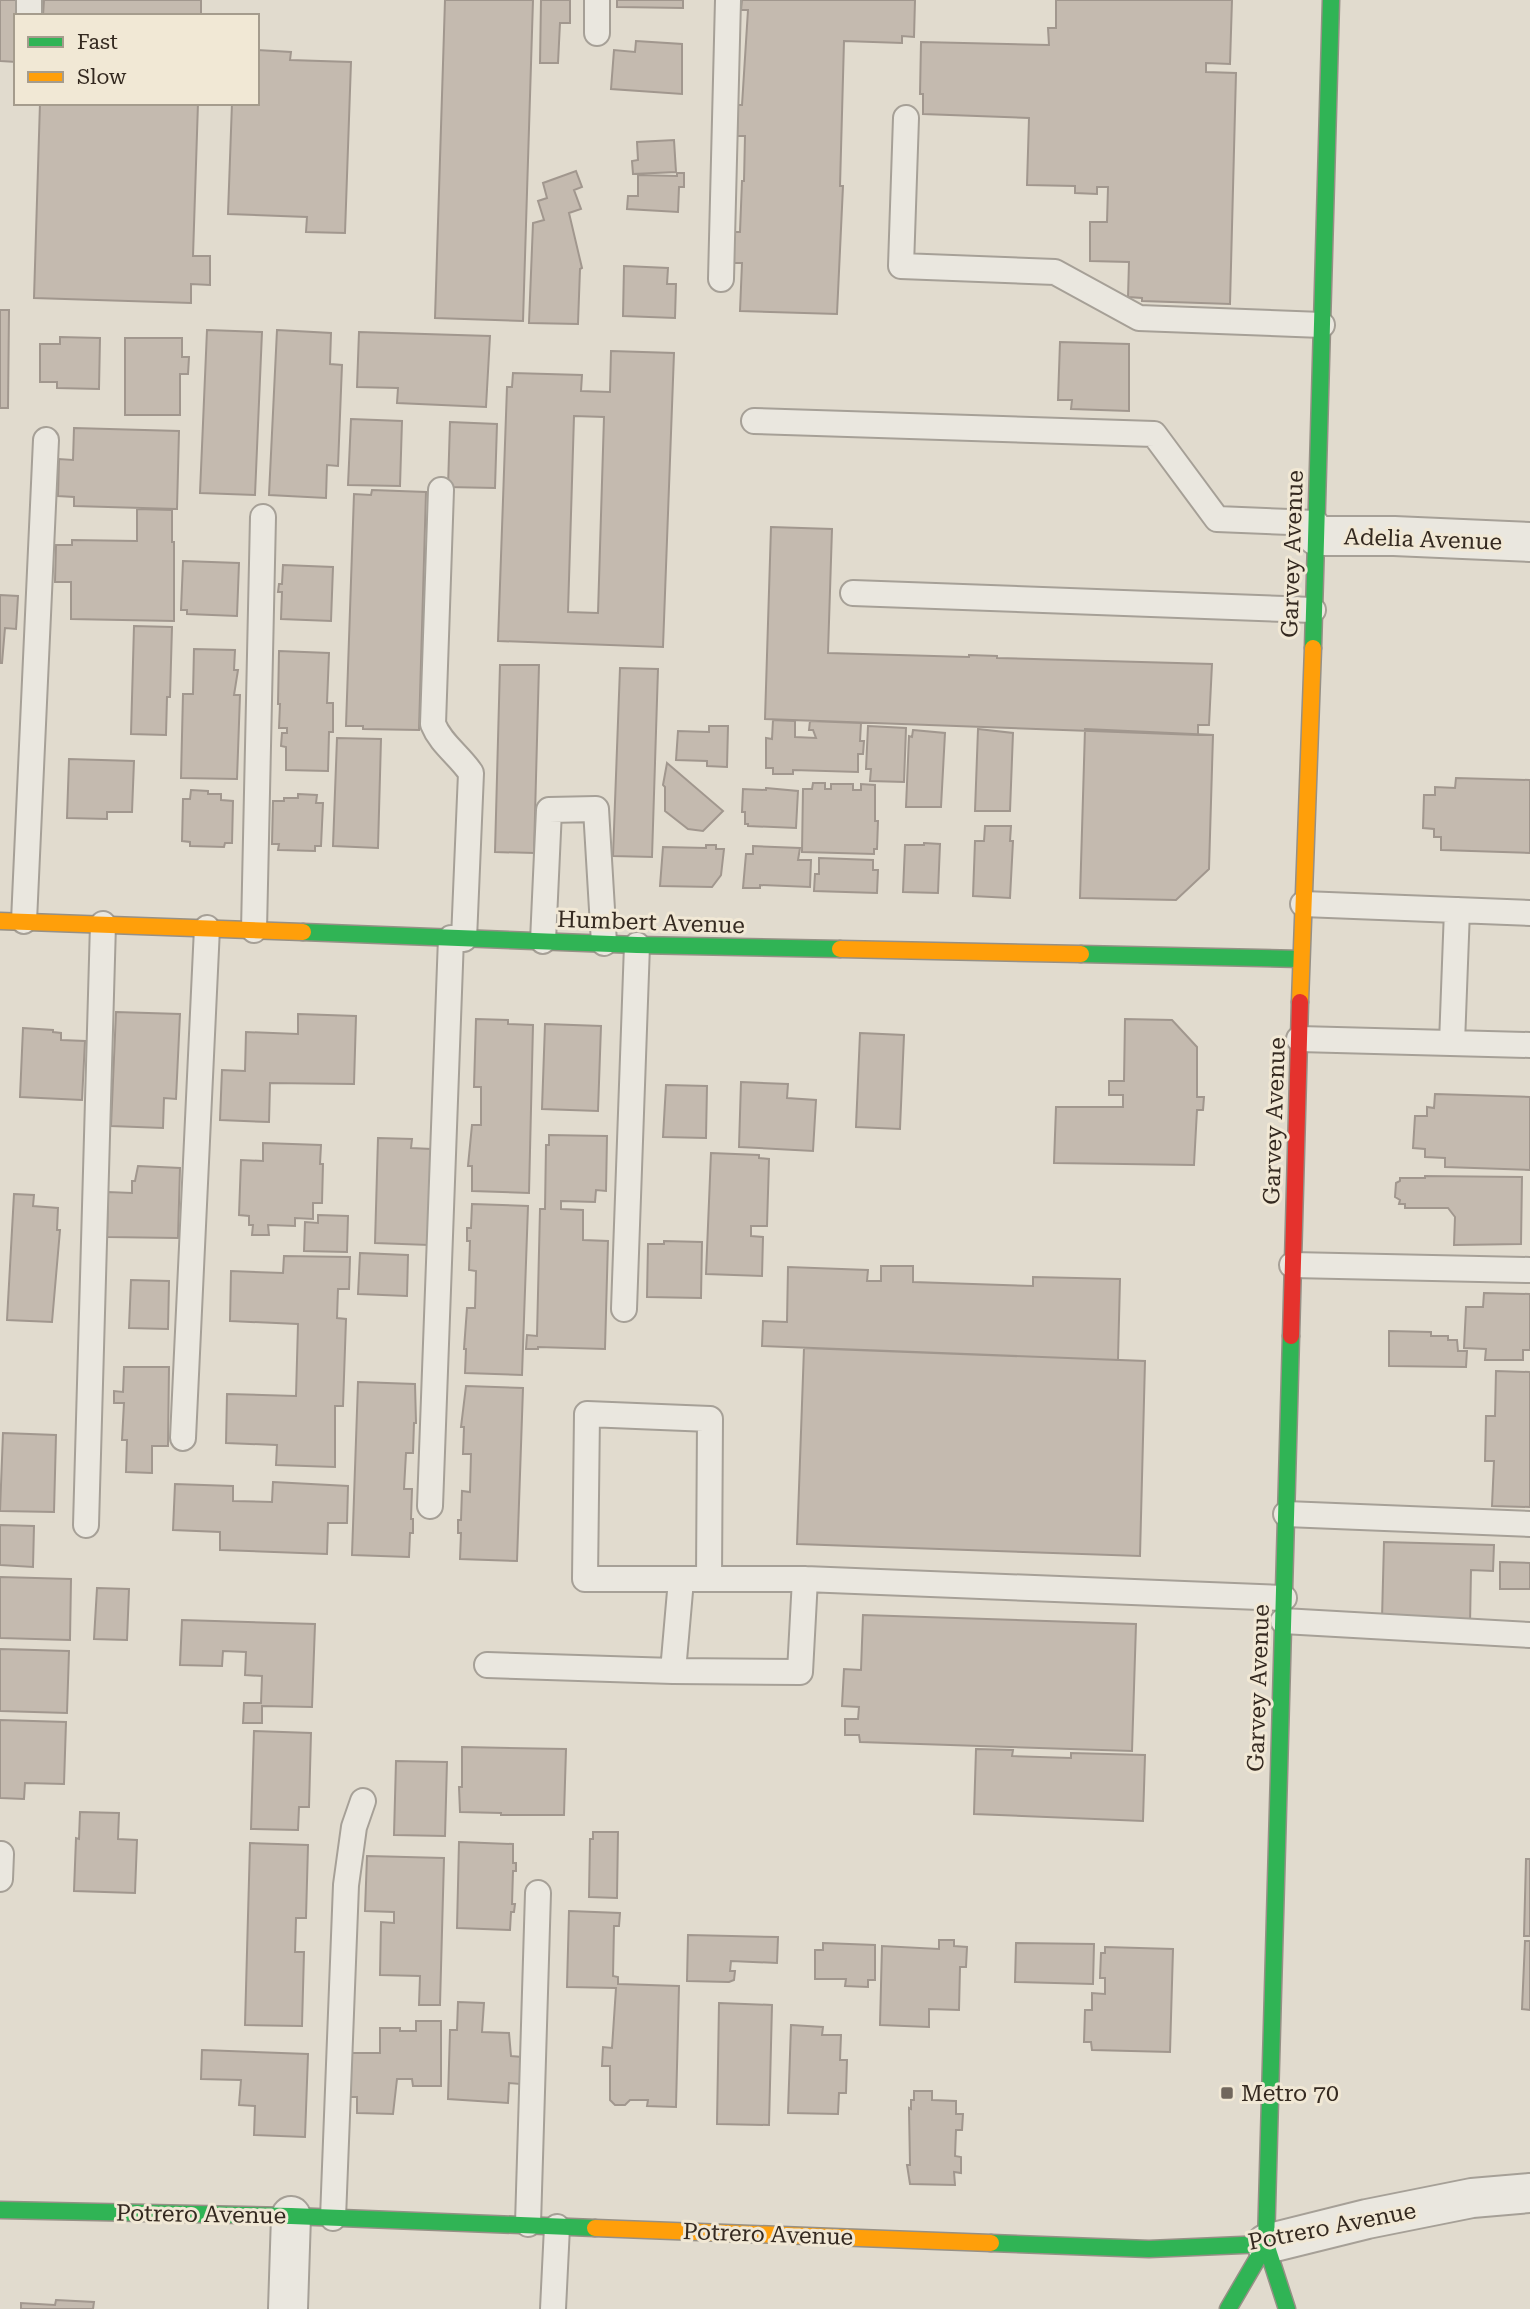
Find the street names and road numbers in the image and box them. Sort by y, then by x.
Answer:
street label: Garvey Avenue [1276,470,1309,638]
street label: Adelia Avenue [1343,523,1503,556]
street label: Humbert Avenue [556,906,745,939]
street label: Garvey Avenue [1258,1037,1291,1205]
street label: Garvey Avenue [1242,1604,1275,1772]
street label: Potrero Avenue [1246,2197,1418,2256]
street label: Potrero Avenue [116,2200,286,2229]
street label: Potrero Avenue [682,2218,854,2251]

